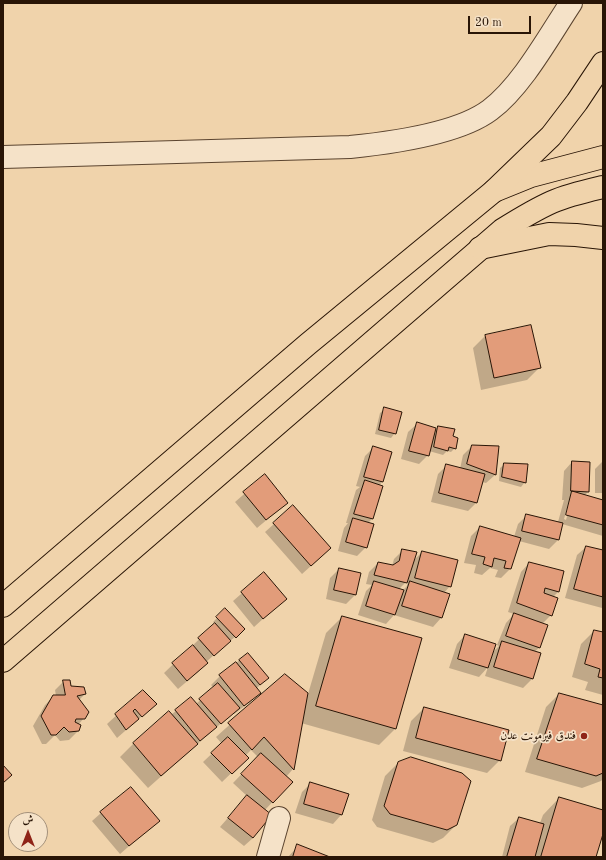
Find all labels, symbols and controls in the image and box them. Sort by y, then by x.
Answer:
scale bar [470,8,533,34]
text: 20 m [475,17,502,29]
place label: فندق فيرمونت عدن [500,729,576,743]
marker: فندق فيرمونت عدن [579,731,589,741]
north arrow [8,812,48,852]
text: ش [23,815,33,826]

